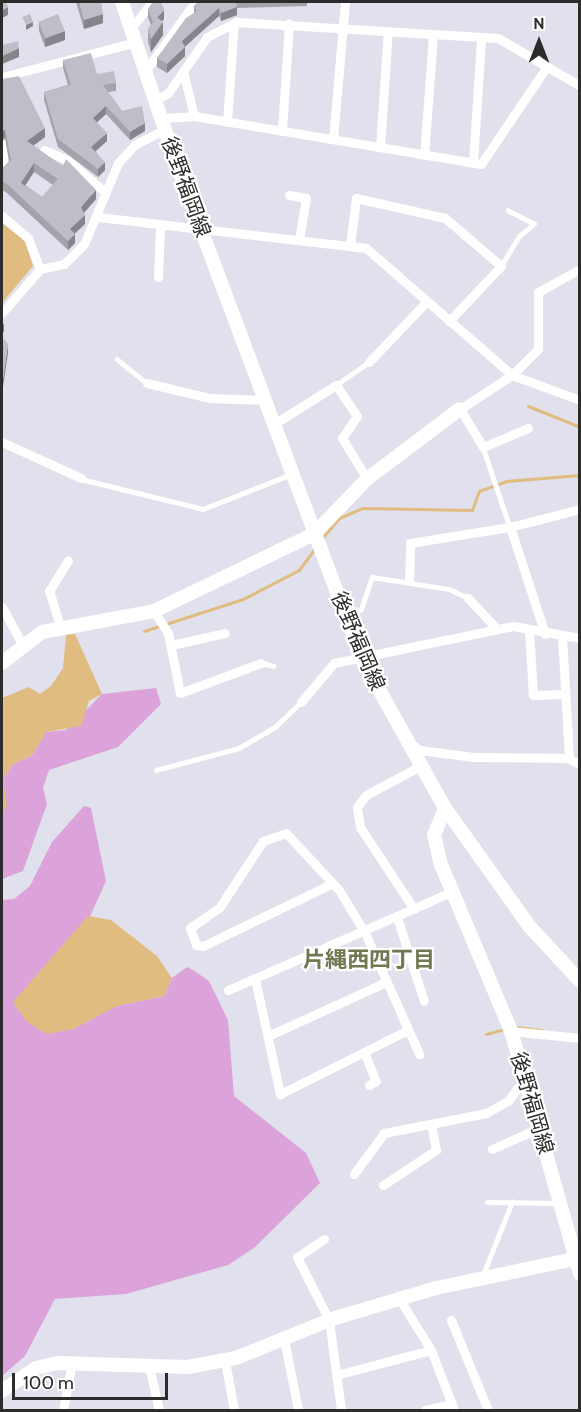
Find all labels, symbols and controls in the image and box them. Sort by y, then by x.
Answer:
north arrow [509,12,569,72]
text: N [533,14,545,33]
street label: 後野福岡線 [156,133,216,241]
street label: 後野福岡線 [326,588,390,694]
district label: 片縄西四丁目 [303,947,435,973]
street label: 後野福岡線 [505,1049,559,1157]
scale bar [15,1361,171,1399]
text: 100 m [23,1372,74,1394]

